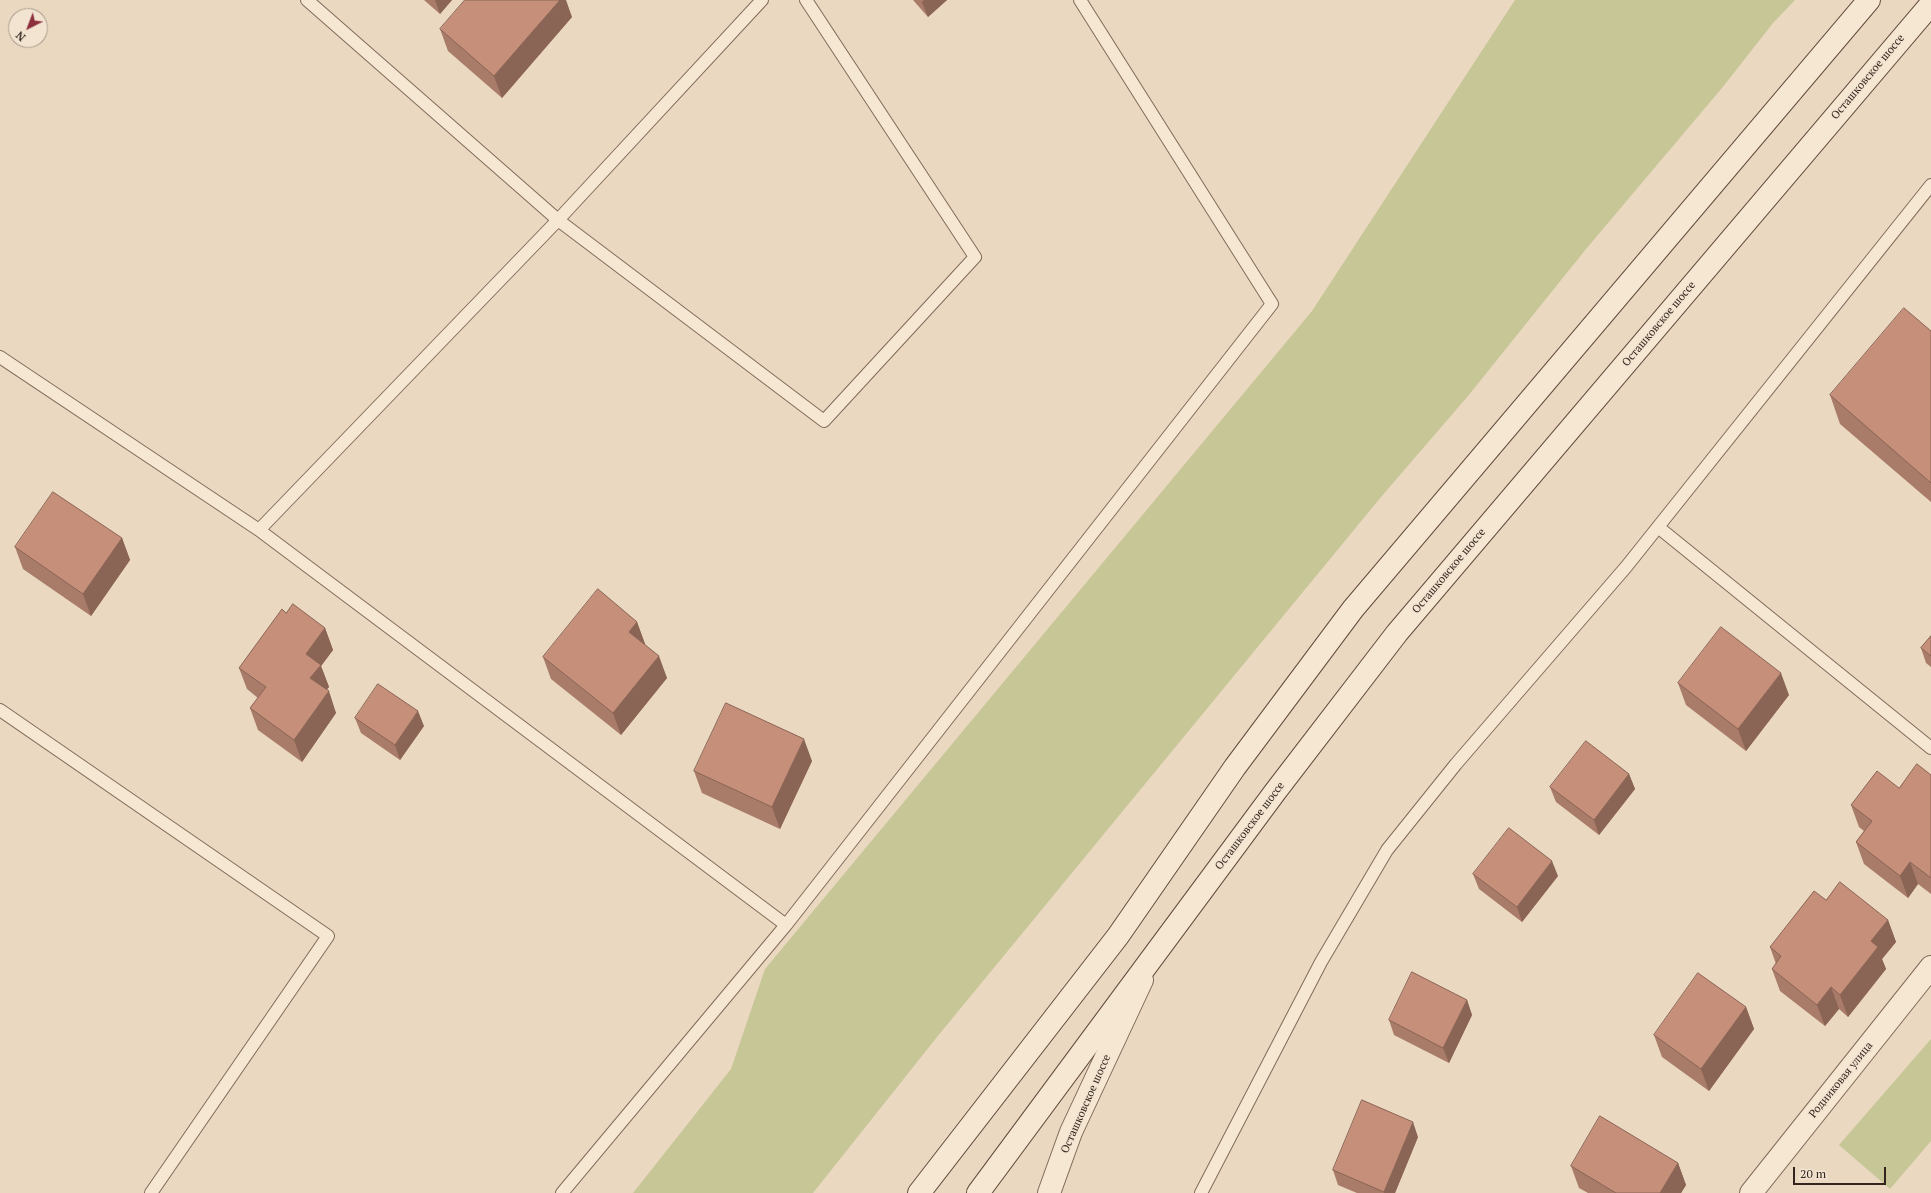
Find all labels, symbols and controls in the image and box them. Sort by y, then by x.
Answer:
north arrow [8,8,48,48]
text: N [13,28,28,44]
street label: Осташковское шоссе [1829,32,1907,122]
street label: Осташковское шоссе [1620,279,1698,369]
street label: Осташковское шоссе [1410,526,1488,616]
street label: Осташковское шоссе [1213,779,1287,873]
street label: Родниковая улица [1806,1039,1876,1121]
street label: Осташковское шоссе [1058,1053,1114,1155]
scale bar [1795,1159,1888,1185]
text: 20 m [1800,1166,1826,1181]

